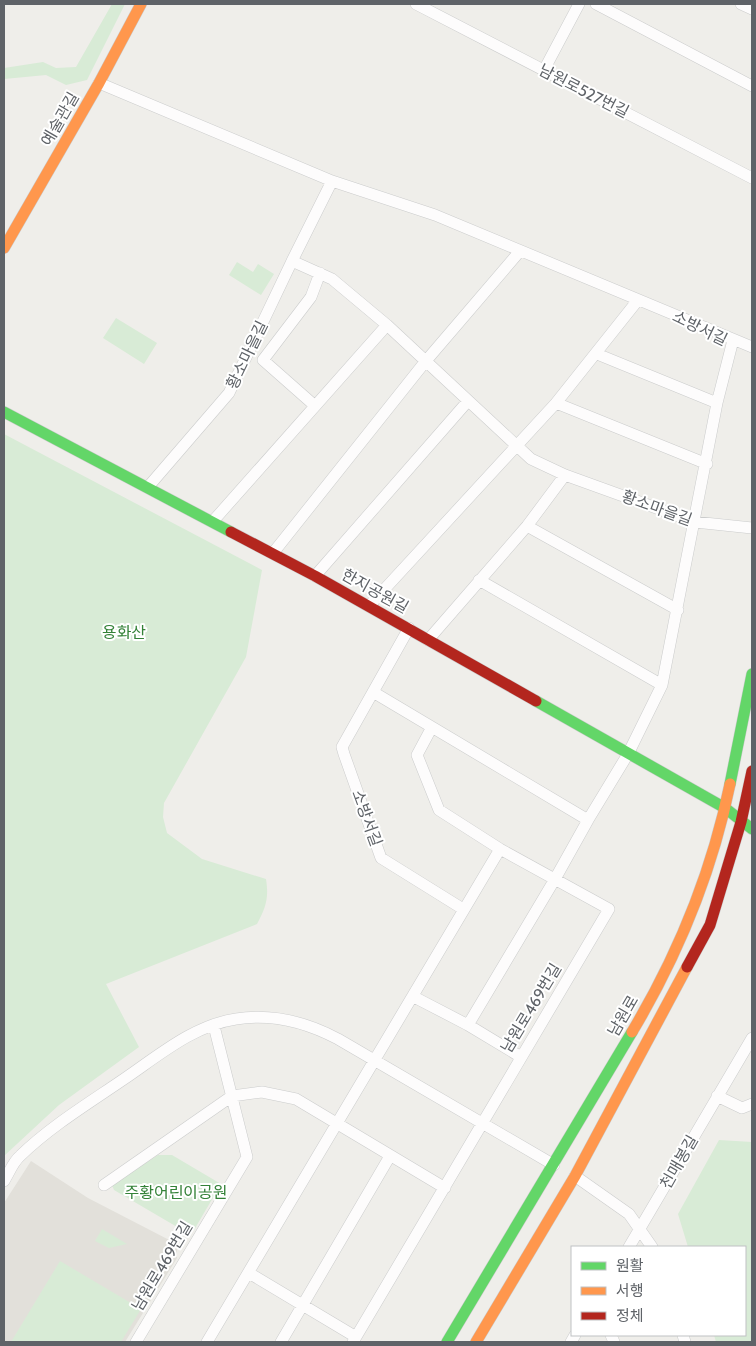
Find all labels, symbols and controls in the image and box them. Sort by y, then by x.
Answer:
street label: 남원로527번길 [536,60,632,122]
street label: 예술관길 [37,89,83,149]
street label: 소방서길 [669,307,731,349]
street label: 황소마을길 [222,318,272,392]
street label: 황소마을길 [619,486,695,530]
street label: 한지공원길 [338,565,412,617]
park label: 용화산 [102,623,146,642]
street label: 소방서길 [348,787,386,849]
street label: 남원로469번길 [497,960,565,1056]
street label: 남원로 [604,992,642,1040]
street label: 천매봉길 [656,1132,702,1192]
park label: 주황어린이공원 [124,1183,228,1202]
street label: 남원로469번길 [128,1218,196,1314]
legend [571,1246,746,1336]
text: 원활 [616,1257,644,1275]
text: 서행 [616,1282,644,1300]
text: 정체 [616,1307,644,1325]

